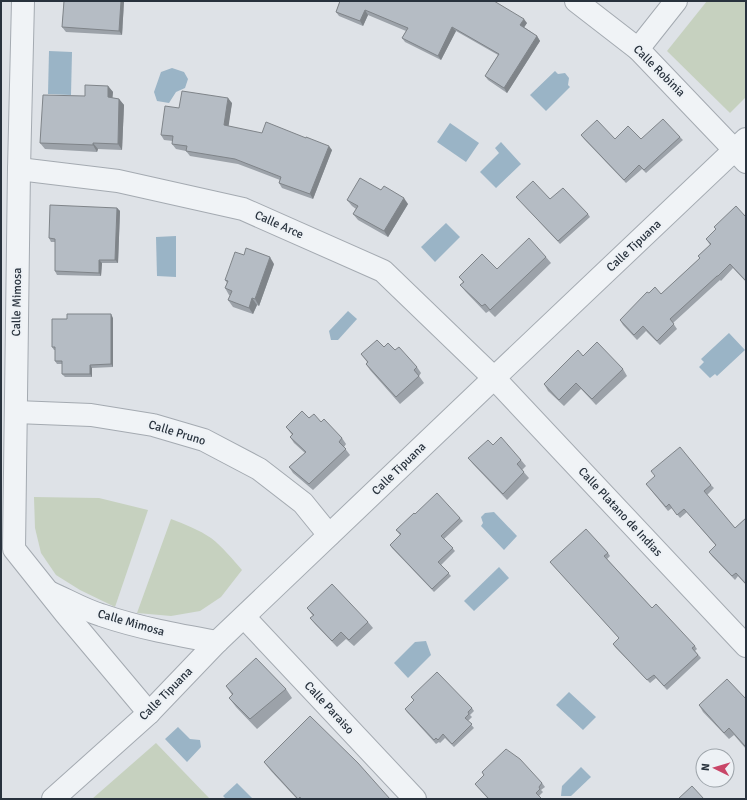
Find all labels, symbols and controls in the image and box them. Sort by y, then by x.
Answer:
street label: Calle Robinia [630,42,688,100]
street label: Calle Arce [252,208,306,242]
street label: Calle Tipuana [603,217,665,275]
street label: Calle Mimosa [9,267,25,337]
street label: Calle Pruno [147,417,207,449]
street label: Calle Tipuana [369,439,429,499]
street label: Calle Platano de Indias [575,464,665,560]
street label: Calle Mimosa [96,606,166,640]
street label: Calle Tipuana [136,664,196,724]
street label: Calle Paraiso [301,679,357,737]
north arrow [695,748,735,788]
text: N [699,763,712,772]

